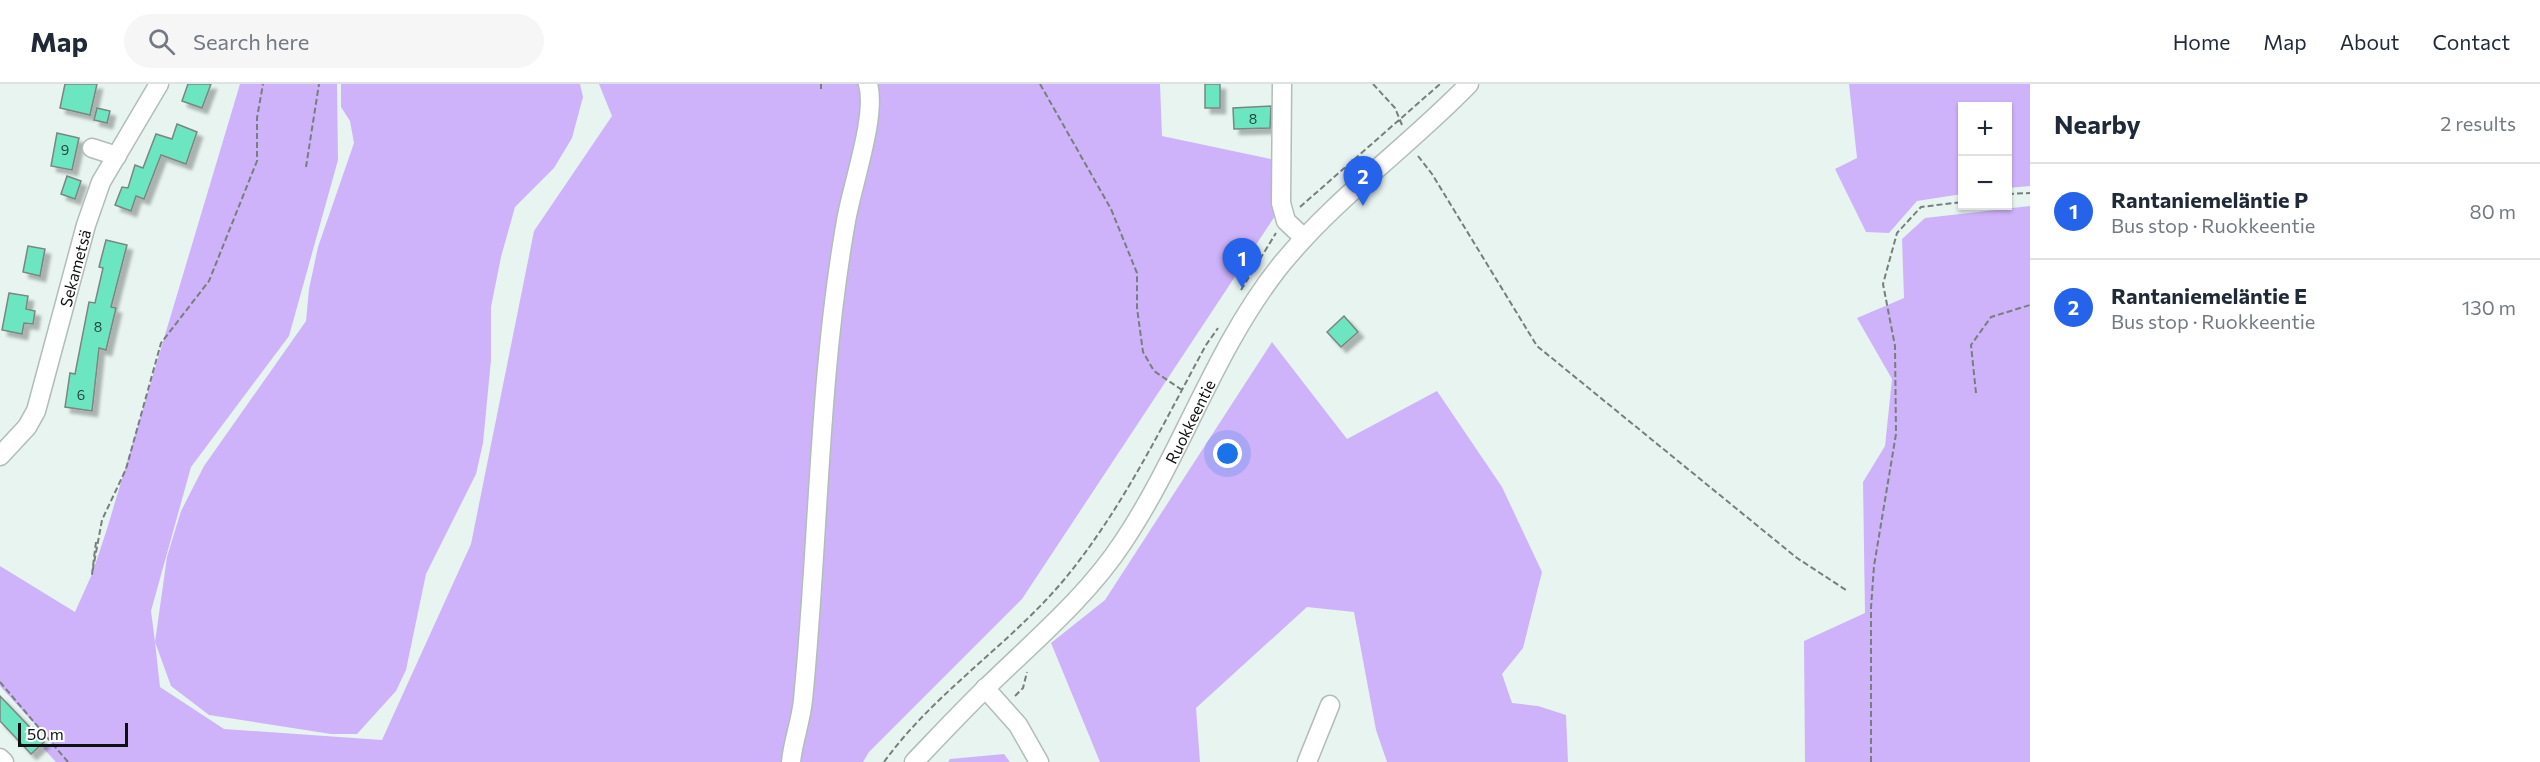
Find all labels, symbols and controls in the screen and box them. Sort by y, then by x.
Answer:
search box [124,14,544,68]
text: Map [30,24,88,58]
icon: search [145,25,178,58]
text: Search here [193,28,309,55]
text: Home [2173,29,2230,54]
text: Map [2263,29,2307,54]
text: About [2340,29,2399,54]
text: Contact [2432,29,2510,54]
map controls [1958,102,2012,210]
button: + [1958,102,2012,156]
text: Nearby [2054,108,2141,139]
house number: 8 [1249,110,1257,127]
text: 2 results [2440,111,2516,135]
house number: 9 [61,141,69,158]
pin: 2 [1344,156,1382,206]
button: − [1958,156,2012,210]
text: Rantaniemeläntie P [2111,186,2308,213]
text: 1 [2069,199,2078,223]
text: 80 m [2470,199,2516,223]
text: Bus stop · Ruokkeentie [2111,213,2315,237]
street label: Sekametsä [55,227,94,309]
pin: 1 [1222,238,1262,288]
text: Rantaniemeläntie E [2111,282,2307,309]
text: 2 [2068,295,2079,319]
text: 130 m [2462,295,2516,319]
text: Bus stop · Ruokkeentie [2111,309,2315,333]
house number: 8 [94,318,102,335]
street label: Ruokkeentie [1161,376,1218,466]
house number: 6 [77,386,85,403]
your location [1213,439,1242,468]
scale bar [18,720,128,748]
text: 50 m [27,724,64,743]

